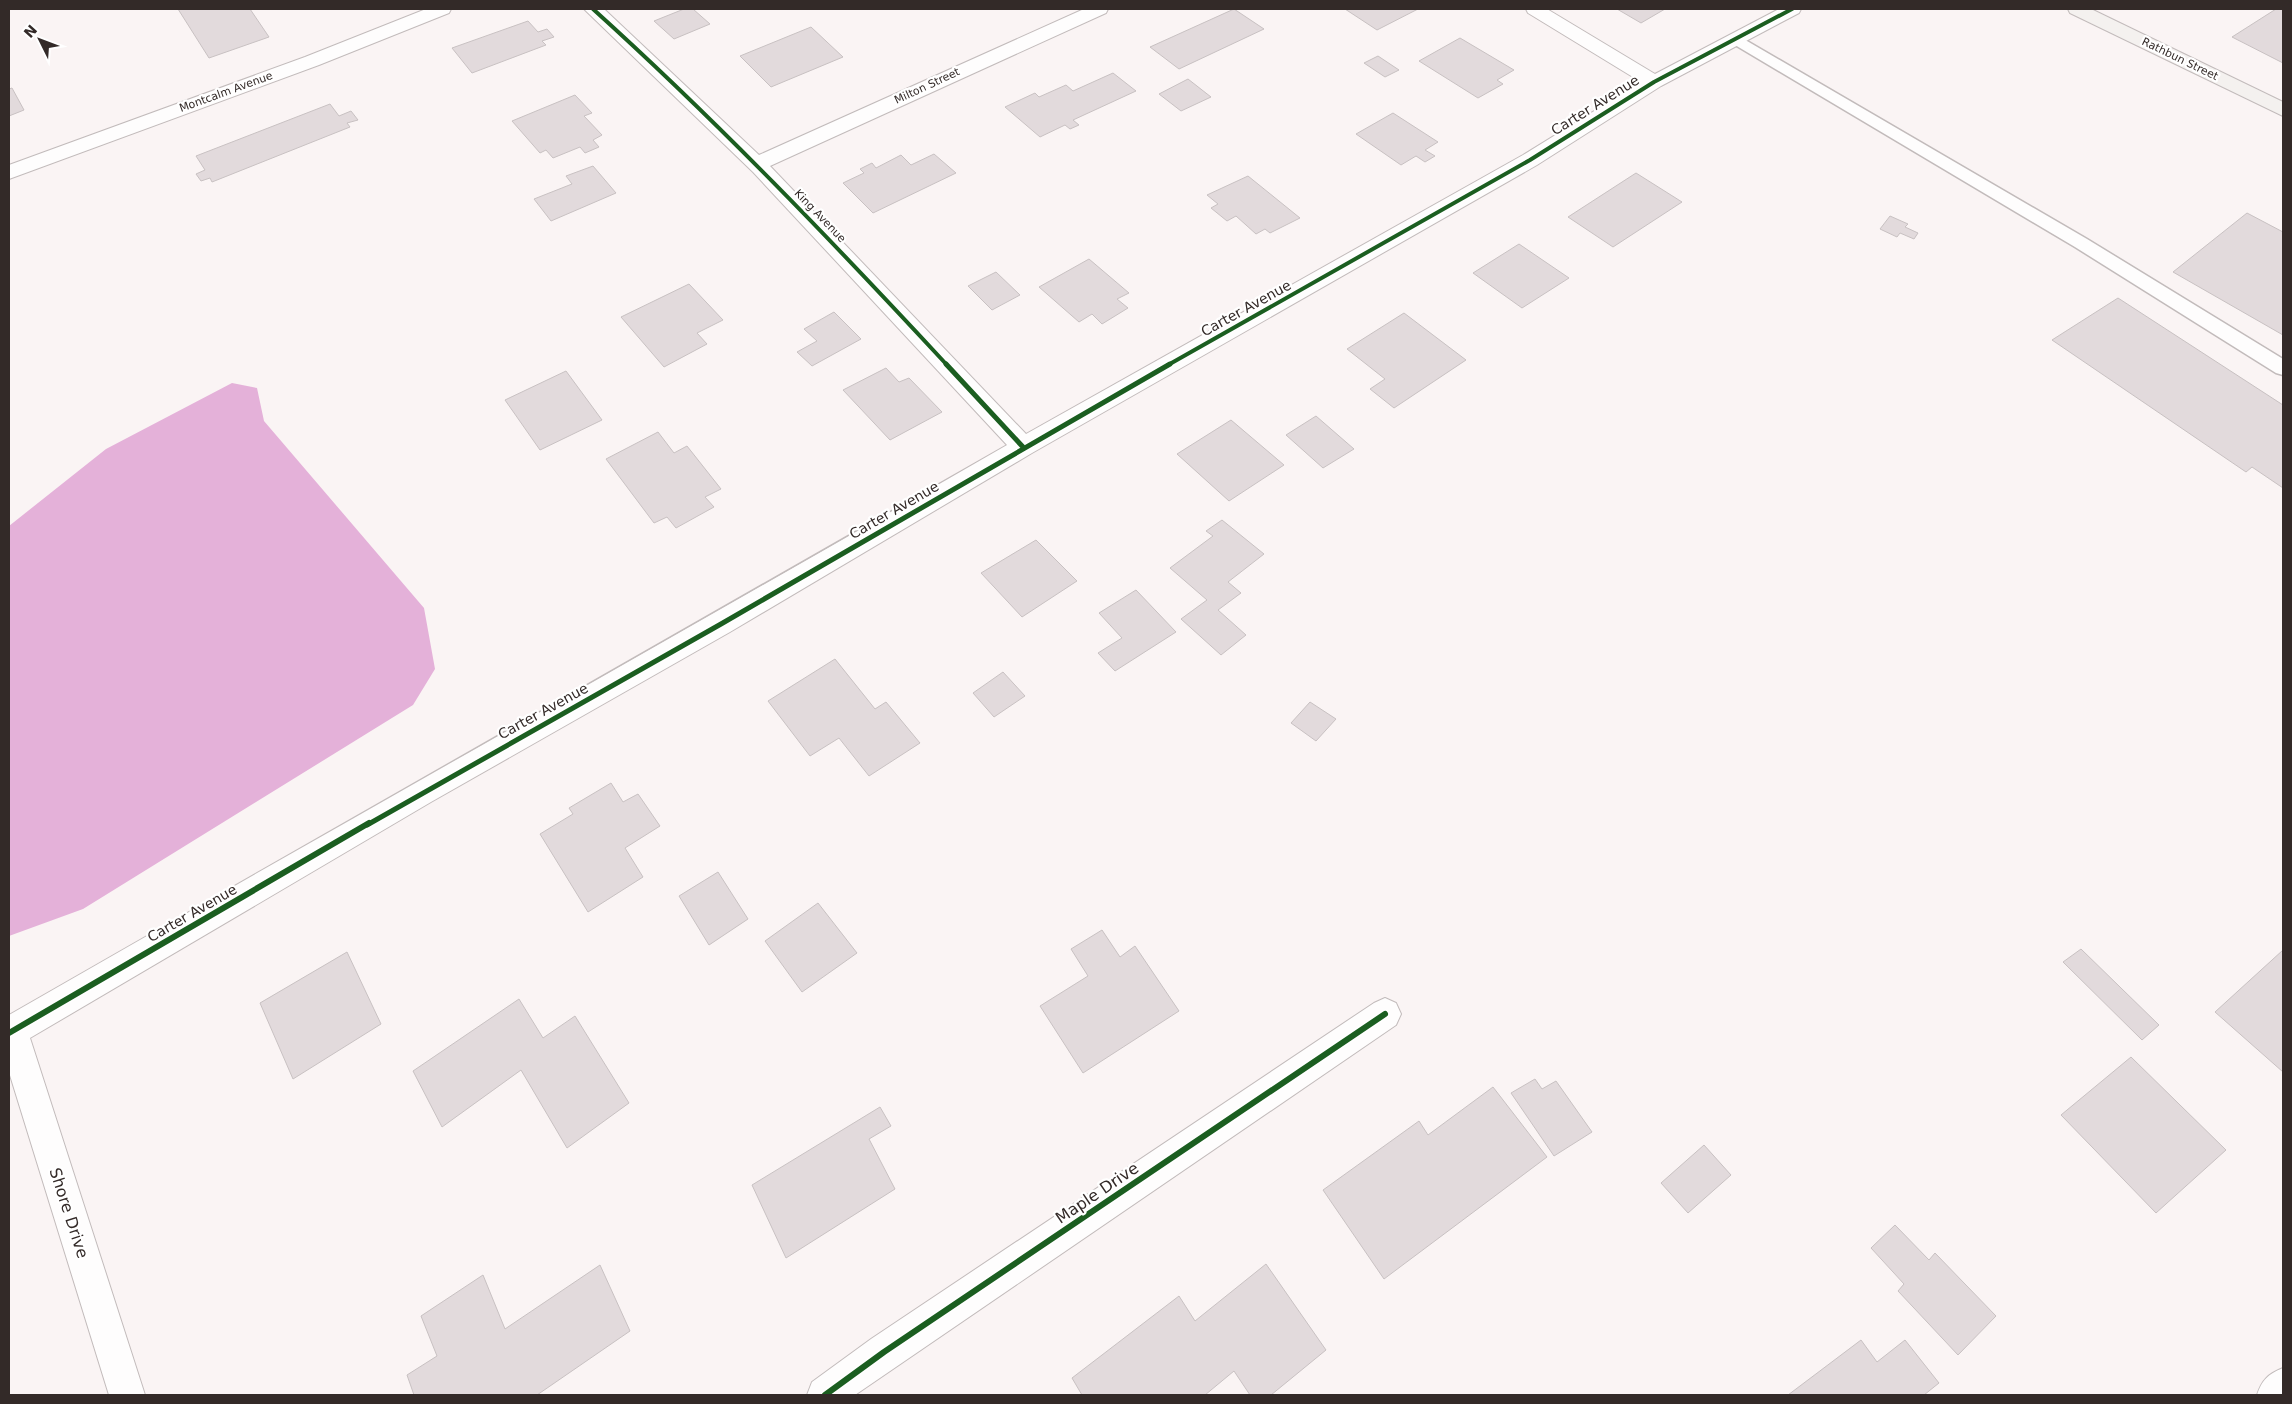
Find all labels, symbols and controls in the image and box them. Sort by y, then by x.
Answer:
north arrow [15,15,65,65]
text: N [20,22,40,41]
street label: Rathbun Street [2140,35,2221,83]
street label: Milton Street [892,65,962,107]
street label: Montcalm Avenue [178,69,275,115]
street label: Carter Avenue [1548,72,1642,138]
street label: King Avenue [791,187,849,245]
street label: Carter Avenue [1198,277,1294,339]
street label: Carter Avenue [847,478,941,542]
street label: Carter Avenue [495,680,591,742]
street label: Carter Avenue [145,881,239,945]
street label: Maple Drive [1052,1158,1142,1228]
street label: Shore Drive [45,1165,93,1261]

